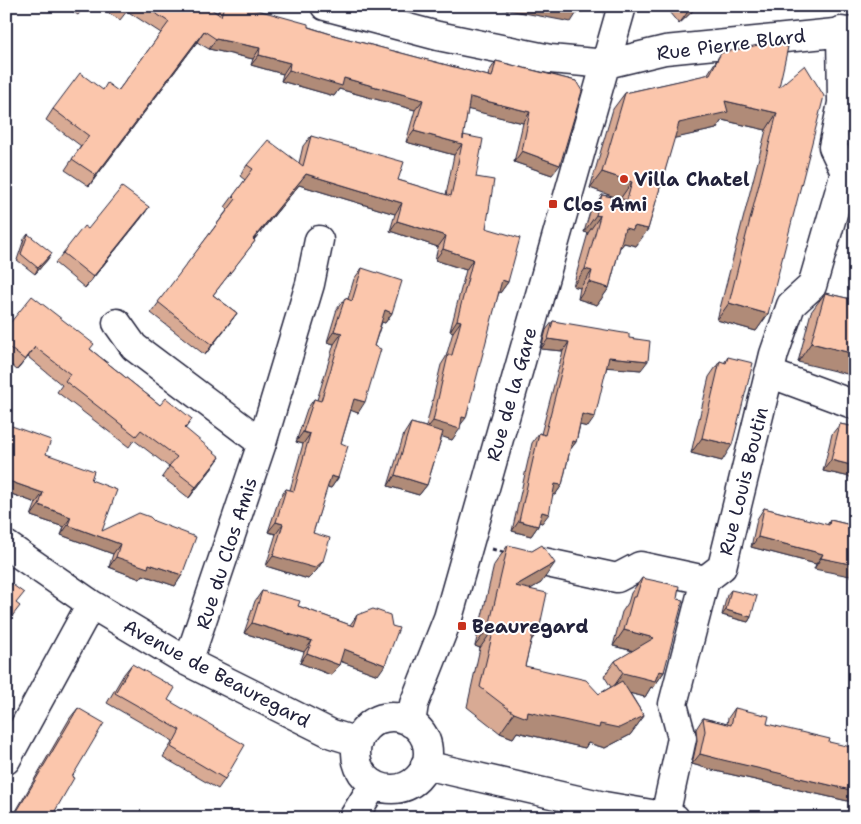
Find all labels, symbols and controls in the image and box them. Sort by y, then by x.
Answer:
street label: Rue Pierre Blard [655,23,807,66]
place label: Villa Chatel [634,167,750,192]
marker: Villa Chatel [618,173,630,185]
place label: Clos Ami [563,192,647,217]
marker: Clos Ami [547,198,559,210]
street label: Rue de la Gare [480,324,543,464]
street label: Rue Louis Boutin [713,404,774,558]
street label: Rue du Clos Amis [190,474,263,632]
street label: Avenue de Beauregard [119,613,315,733]
place label: Beauregard [472,614,589,639]
marker: Beauregard [456,620,468,632]

